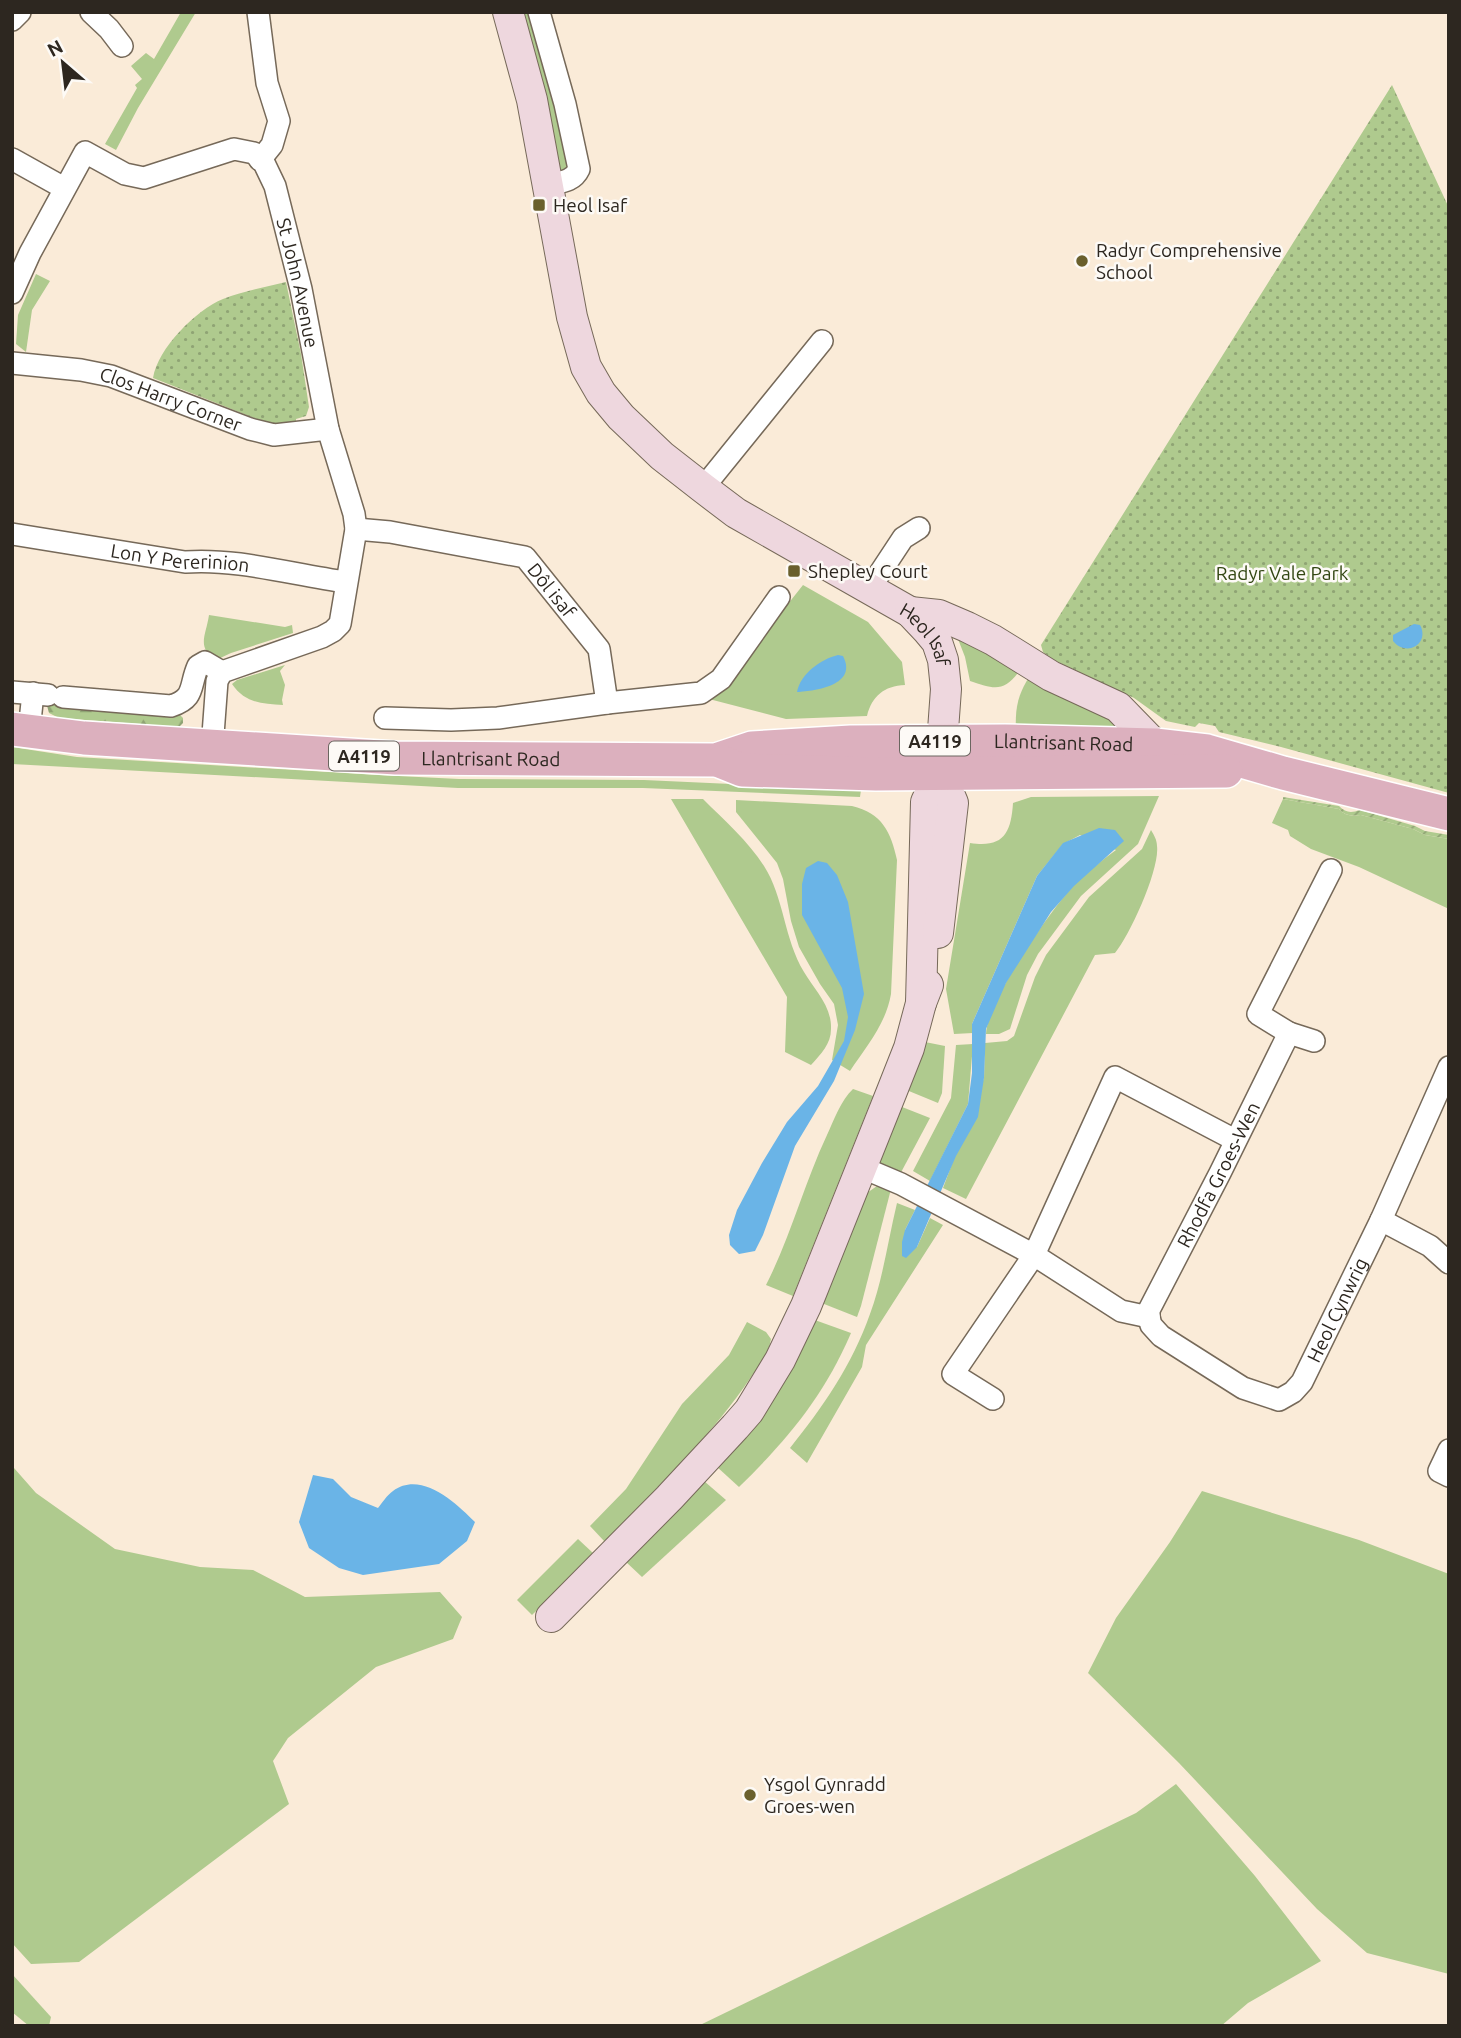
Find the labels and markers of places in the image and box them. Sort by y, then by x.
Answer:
place label: Heol Isaf [553,194,628,216]
marker: Heol Isaf [531,197,547,213]
place label: Radyr Comprehensive School [1096,239,1282,283]
marker: Radyr Comprehensive School [1074,253,1090,269]
place label: Shepley Court [808,560,928,582]
marker: Shepley Court [786,563,802,579]
place label: Ysgol Gynradd Groes-wen [764,1773,886,1817]
marker: Ysgol Gynradd Groes-wen [742,1787,758,1803]

